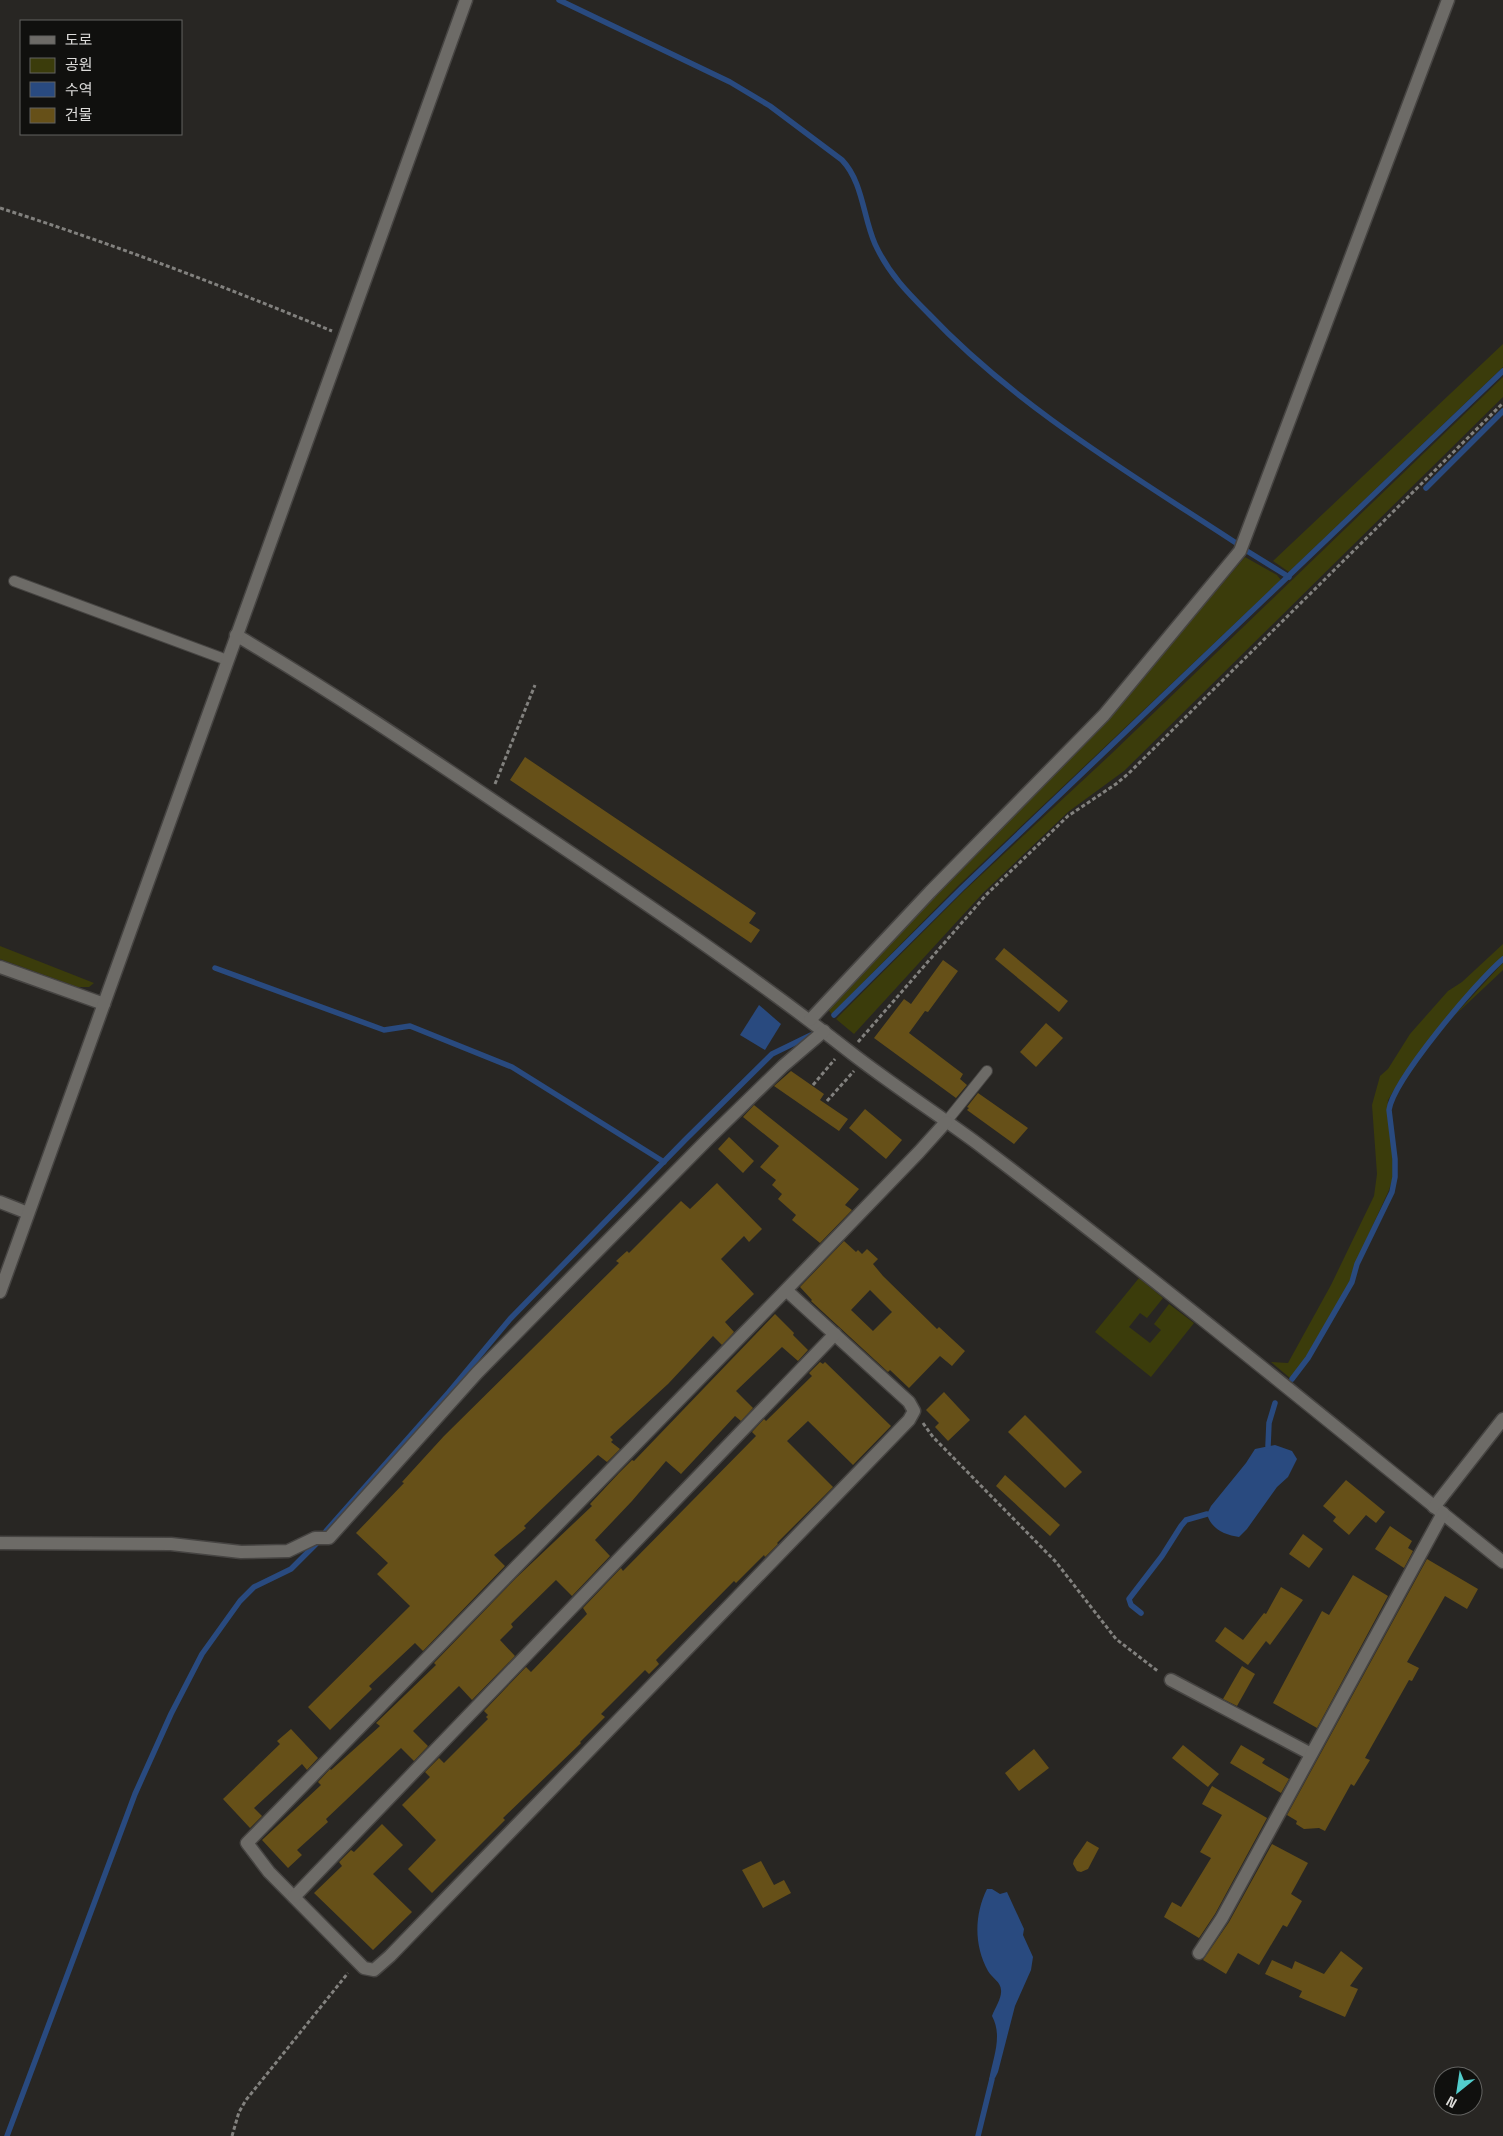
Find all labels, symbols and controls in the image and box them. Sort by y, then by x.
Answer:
legend [20,20,182,135]
text: 도로 [65,30,93,49]
text: 공원 [65,55,93,74]
text: 수역 [65,80,93,99]
text: 건물 [65,105,93,124]
north arrow [1433,2066,1483,2116]
text: N [1443,2092,1460,2112]

